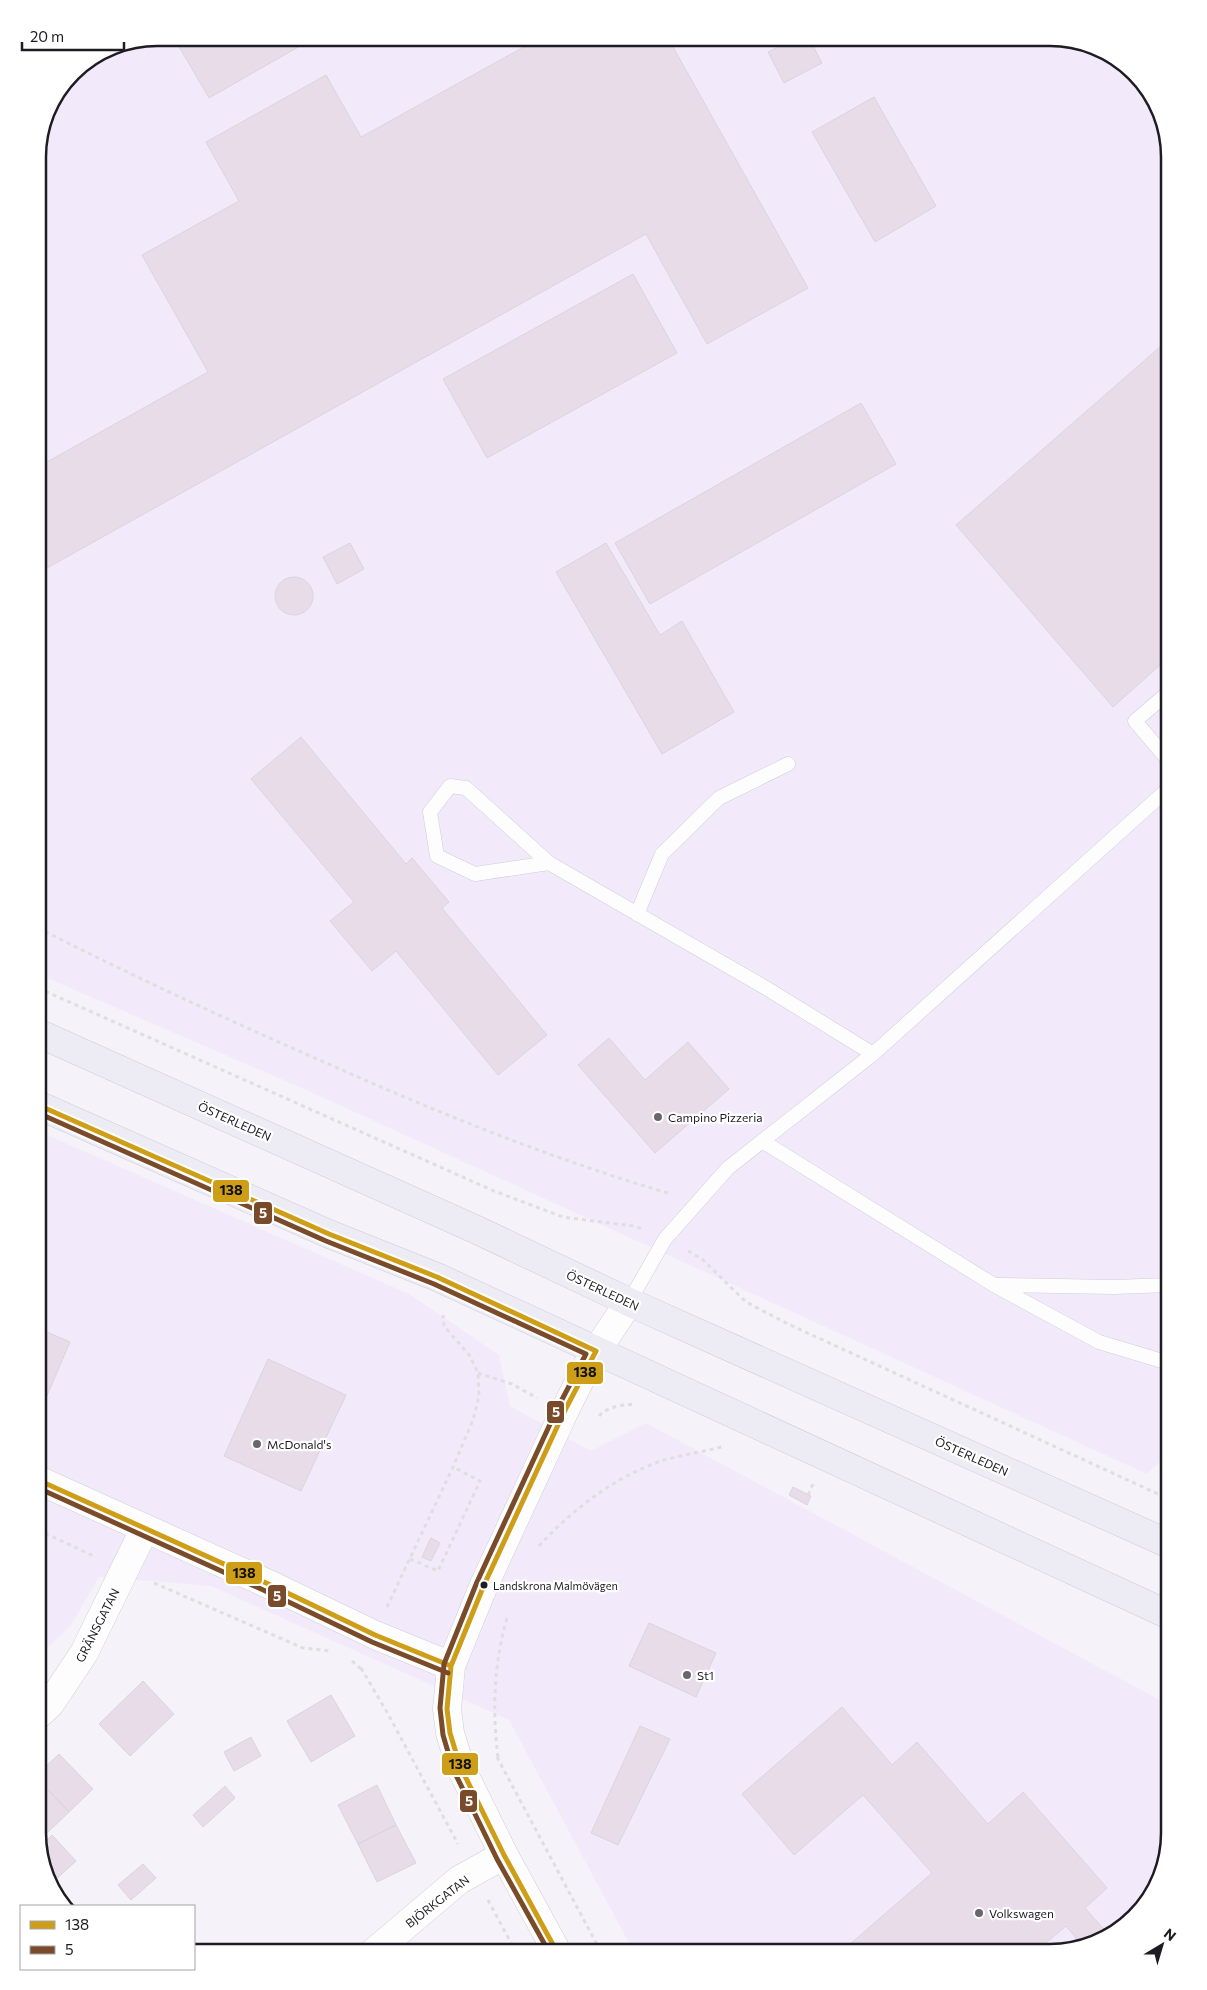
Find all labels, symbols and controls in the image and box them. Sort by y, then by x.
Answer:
scale bar [22,20,125,52]
text: 20 m [30,27,64,45]
street label: ÖSTERLEDEN [196,1099,274,1143]
place label: Campino Pizzeria [668,1110,763,1124]
marker: Campino Pizzeria [652,1111,664,1123]
line badge: 138 [212,1179,250,1203]
text: 138 [219,1181,243,1198]
line badge: 5 [253,1201,273,1225]
text: 5 [259,1204,267,1221]
street label: ÖSTERLEDEN [564,1267,642,1313]
line badge: 138 [566,1361,604,1385]
text: 138 [573,1363,597,1380]
line badge: 5 [546,1400,565,1424]
text: 5 [552,1403,560,1420]
street label: ÖSTERLEDEN [933,1434,1011,1478]
place label: McDonald's [267,1437,331,1451]
marker: McDonald's [251,1438,263,1450]
line badge: 138 [225,1561,263,1585]
text: 138 [232,1564,256,1581]
place label: Landskrona Malmövägen [493,1579,618,1592]
marker: Landskrona Malmövägen [479,1580,489,1590]
line badge: 5 [267,1584,287,1608]
street label: GRÄNSGATAN [72,1586,122,1664]
text: 5 [273,1587,281,1604]
place label: St1 [697,1668,714,1682]
marker: St1 [681,1669,693,1681]
line badge: 138 [441,1752,479,1776]
text: 138 [448,1755,472,1772]
line badge: 5 [459,1789,478,1813]
text: 5 [465,1792,473,1809]
street label: BJÖRKGATAN [402,1872,472,1931]
legend [20,1905,195,1970]
place label: Volkswagen [989,1906,1054,1920]
marker: Volkswagen [973,1907,985,1919]
text: 138 [65,1915,89,1933]
north arrow [1137,1920,1187,1970]
text: N [1161,1924,1180,1944]
text: 5 [65,1940,74,1958]

